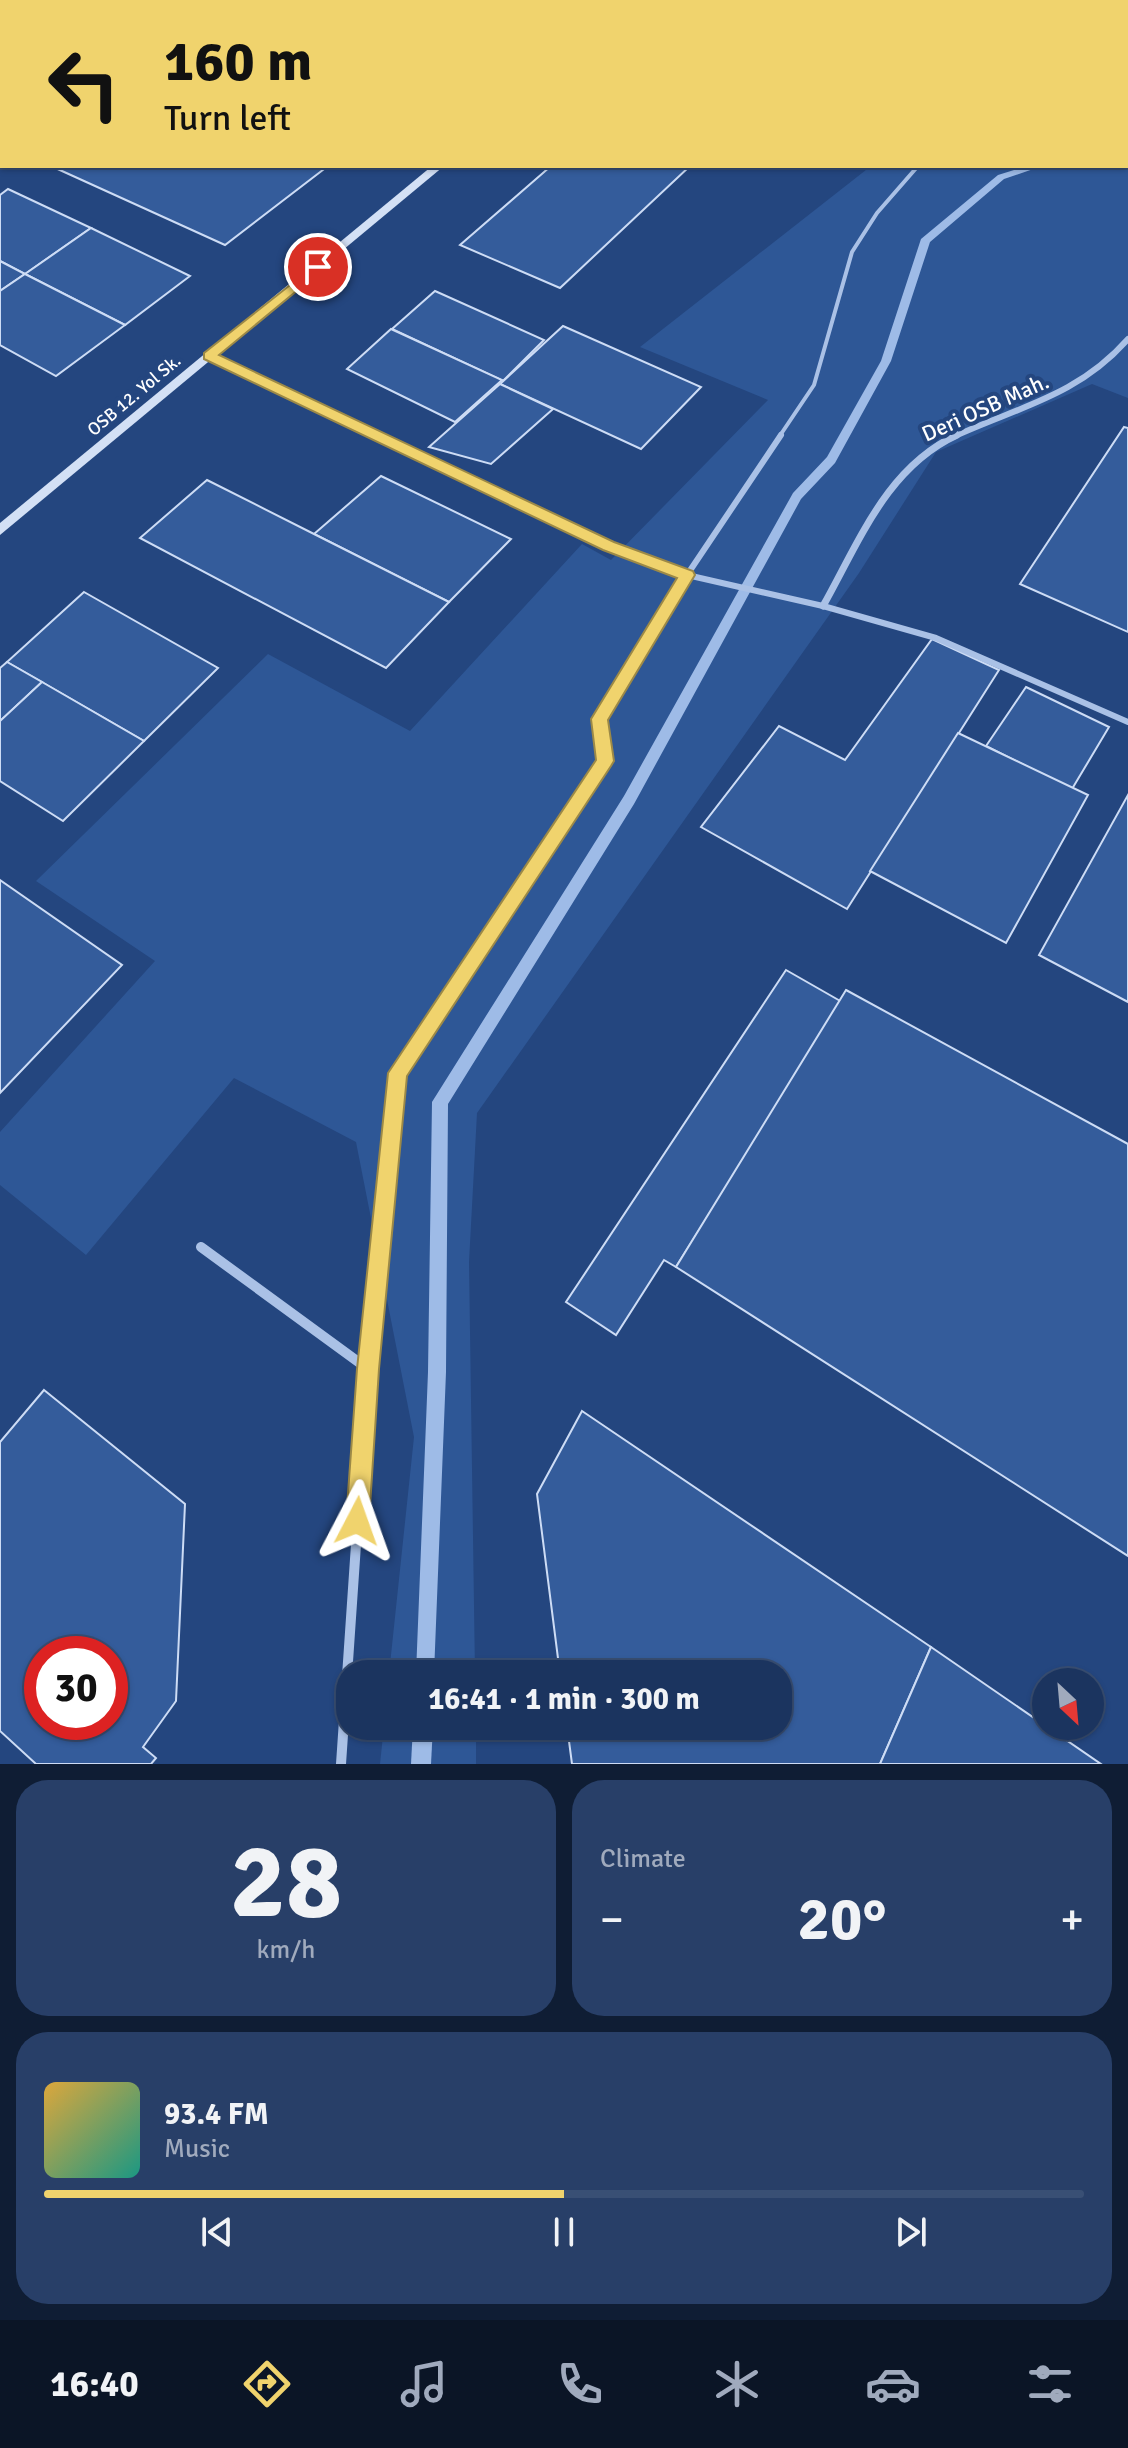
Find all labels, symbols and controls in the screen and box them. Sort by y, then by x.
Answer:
text: 160 m [164,27,312,96]
icon: left [32,32,136,136]
text: Turn left [164,96,291,141]
pin [284,233,352,301]
icon: arrive [296,245,340,289]
street label: OSB 12. Yol Sk. [83,350,185,440]
street label: Deri OSB Mah. [918,367,1053,447]
position arrow [315,1479,399,1563]
speed limit sign: 30 [24,1636,128,1740]
north arrow [1032,1668,1104,1740]
map controls [1032,1668,1104,1740]
text: 16:41 · 1 min · 300 m [428,1681,700,1718]
text: 28 [230,1818,342,1946]
text: Climate [600,1843,686,1875]
text: 20° [798,1883,886,1957]
text: − [600,1893,624,1947]
text: + [1060,1893,1084,1947]
text: km/h [257,1934,315,1966]
text: 93.4 FM [164,2096,269,2133]
text: Music [164,2133,230,2165]
icon: previous [195,2210,239,2254]
icon: pause [542,2210,586,2254]
icon: next [889,2210,933,2254]
icon: directions [239,2356,295,2412]
icon: music [396,2356,452,2412]
icon: phone [552,2356,608,2412]
icon: climate [709,2356,765,2412]
icon: car [865,2356,921,2412]
icon: filters [1022,2356,1078,2412]
text: 16:40 [50,2362,139,2407]

